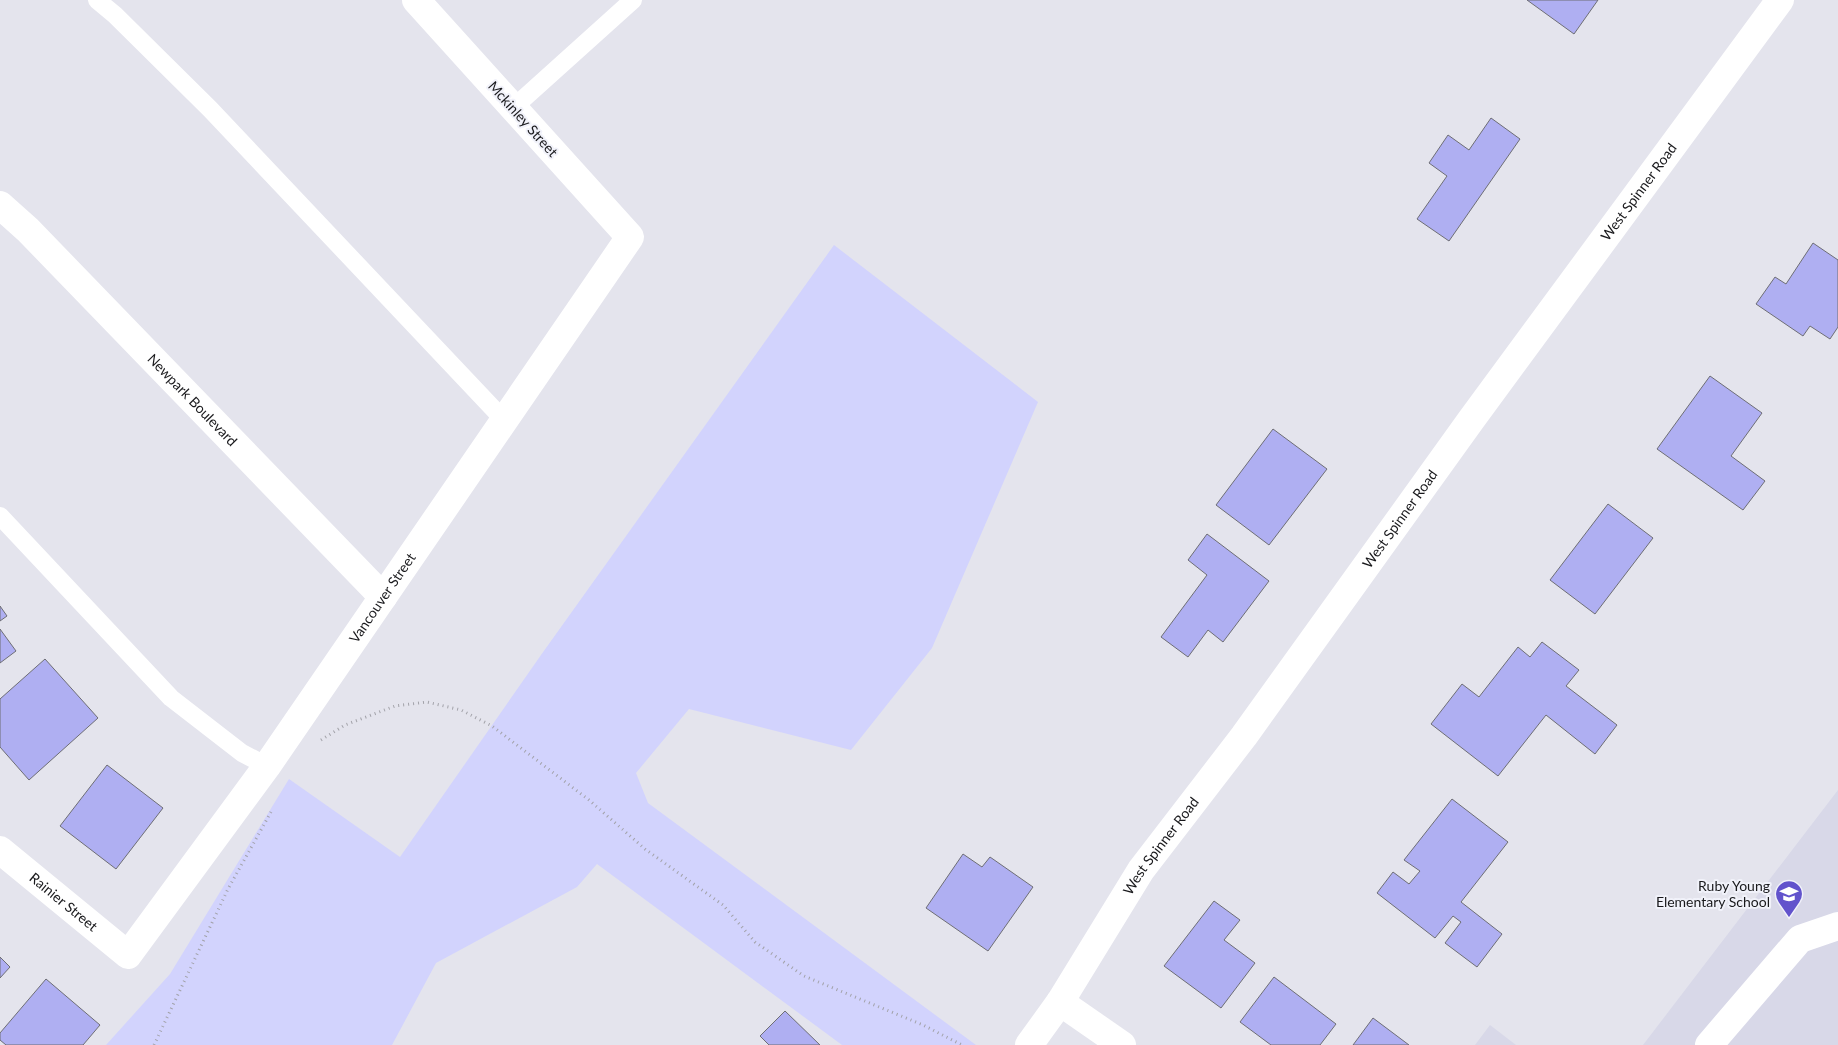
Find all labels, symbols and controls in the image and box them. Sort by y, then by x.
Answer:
street label: Mckinley Street [485,77,562,160]
street label: West Spinner Road [1597,140,1680,244]
street label: Newpark Boulevard [144,350,241,449]
street label: West Spinner Road [1358,466,1440,571]
street label: Vancouver Street [345,549,419,646]
street label: West Spinner Road [1119,793,1202,898]
street label: Rainier Street [26,869,101,934]
place label: Ruby Young Elementary School [1656,877,1770,910]
school or university icon: Ruby Young Elementary School [1774,879,1804,918]

